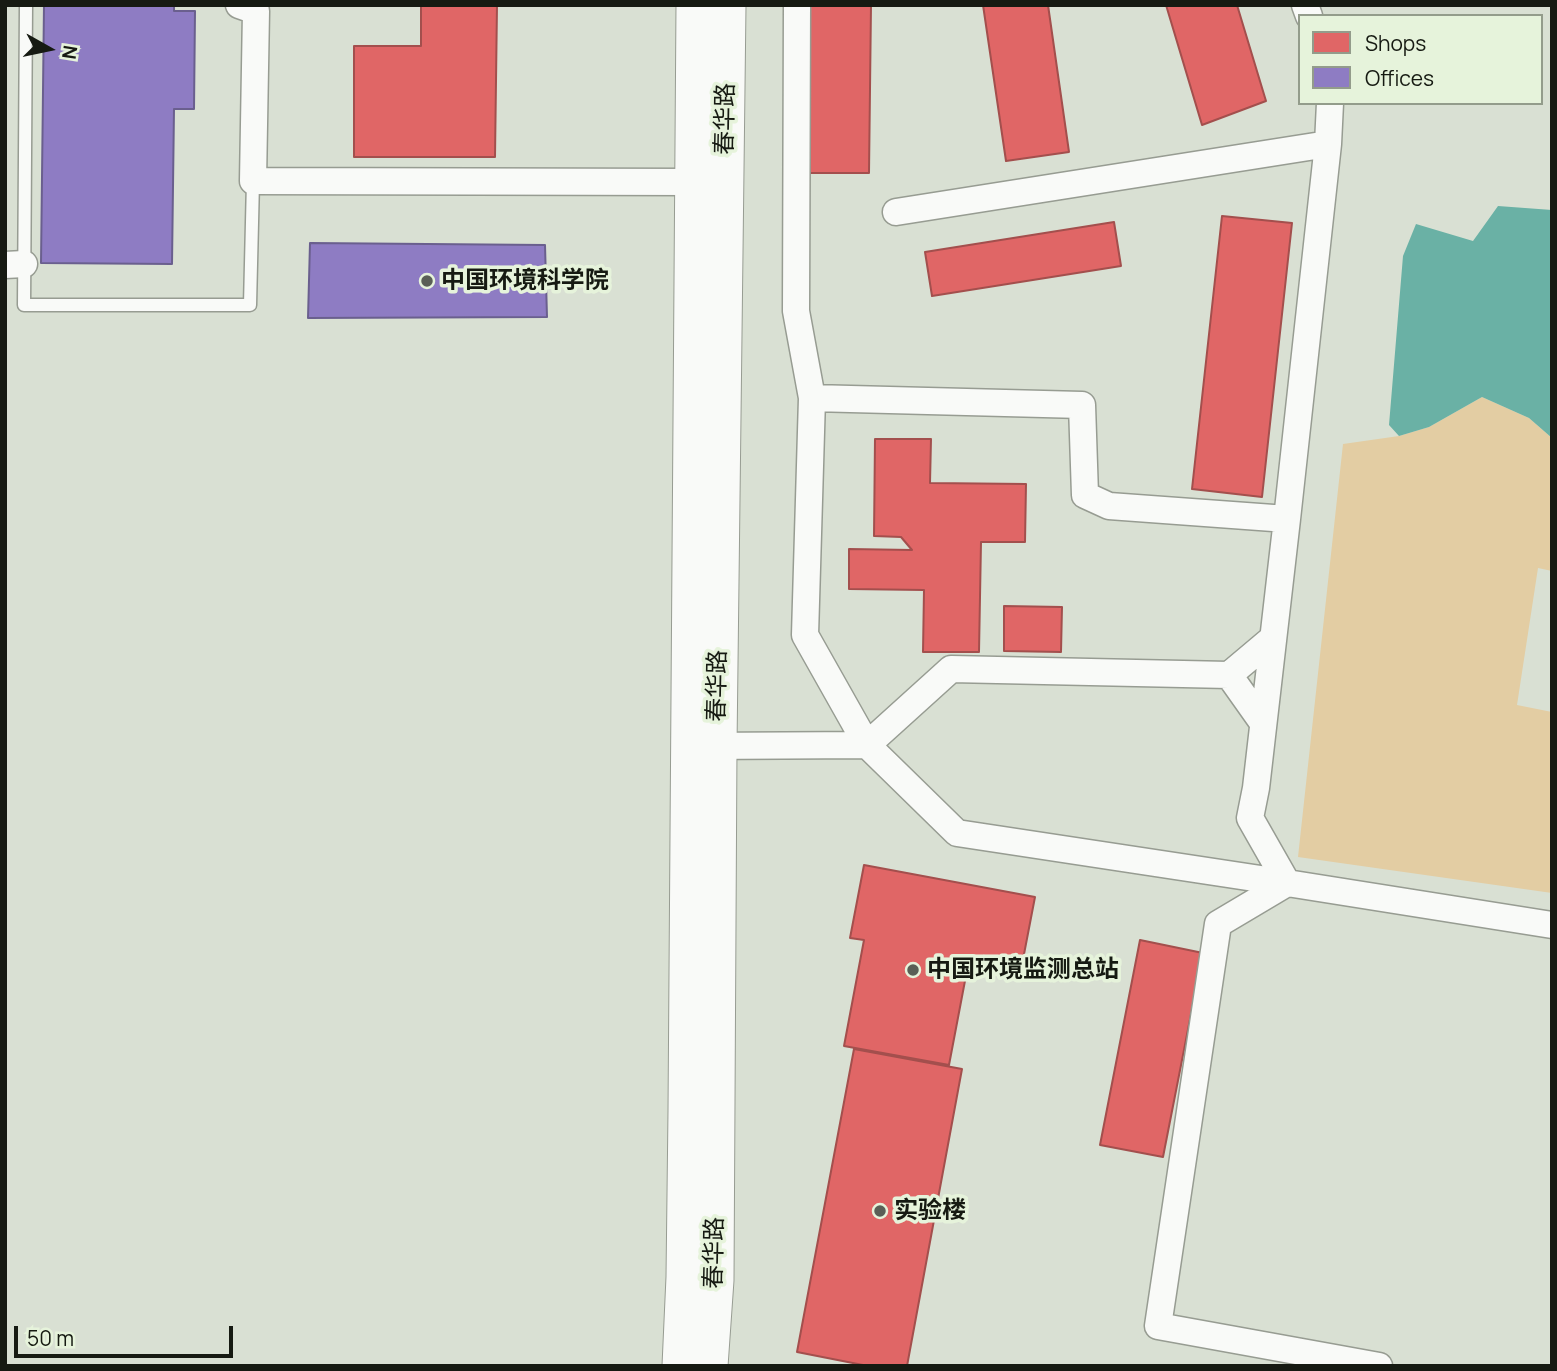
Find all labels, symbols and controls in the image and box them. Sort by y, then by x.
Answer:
north arrow [14,14,84,84]
legend [1298,14,1543,105]
text: Shops [1365,29,1426,57]
text: N [56,44,84,61]
text: Offices [1365,64,1434,92]
street label: 春华路 [711,83,741,155]
place label: 中国环境科学院 [441,267,609,295]
marker: 中国环境科学院 [419,273,435,289]
street label: 春华路 [703,650,733,722]
place label: 中国环境监测总站 [927,956,1119,984]
marker: 中国环境监测总站 [905,962,921,978]
place label: 实验楼 [894,1197,966,1225]
marker: 实验楼 [872,1203,888,1219]
street label: 春华路 [700,1217,730,1289]
scale bar [18,1312,236,1356]
text: 50 m [27,1324,74,1352]

